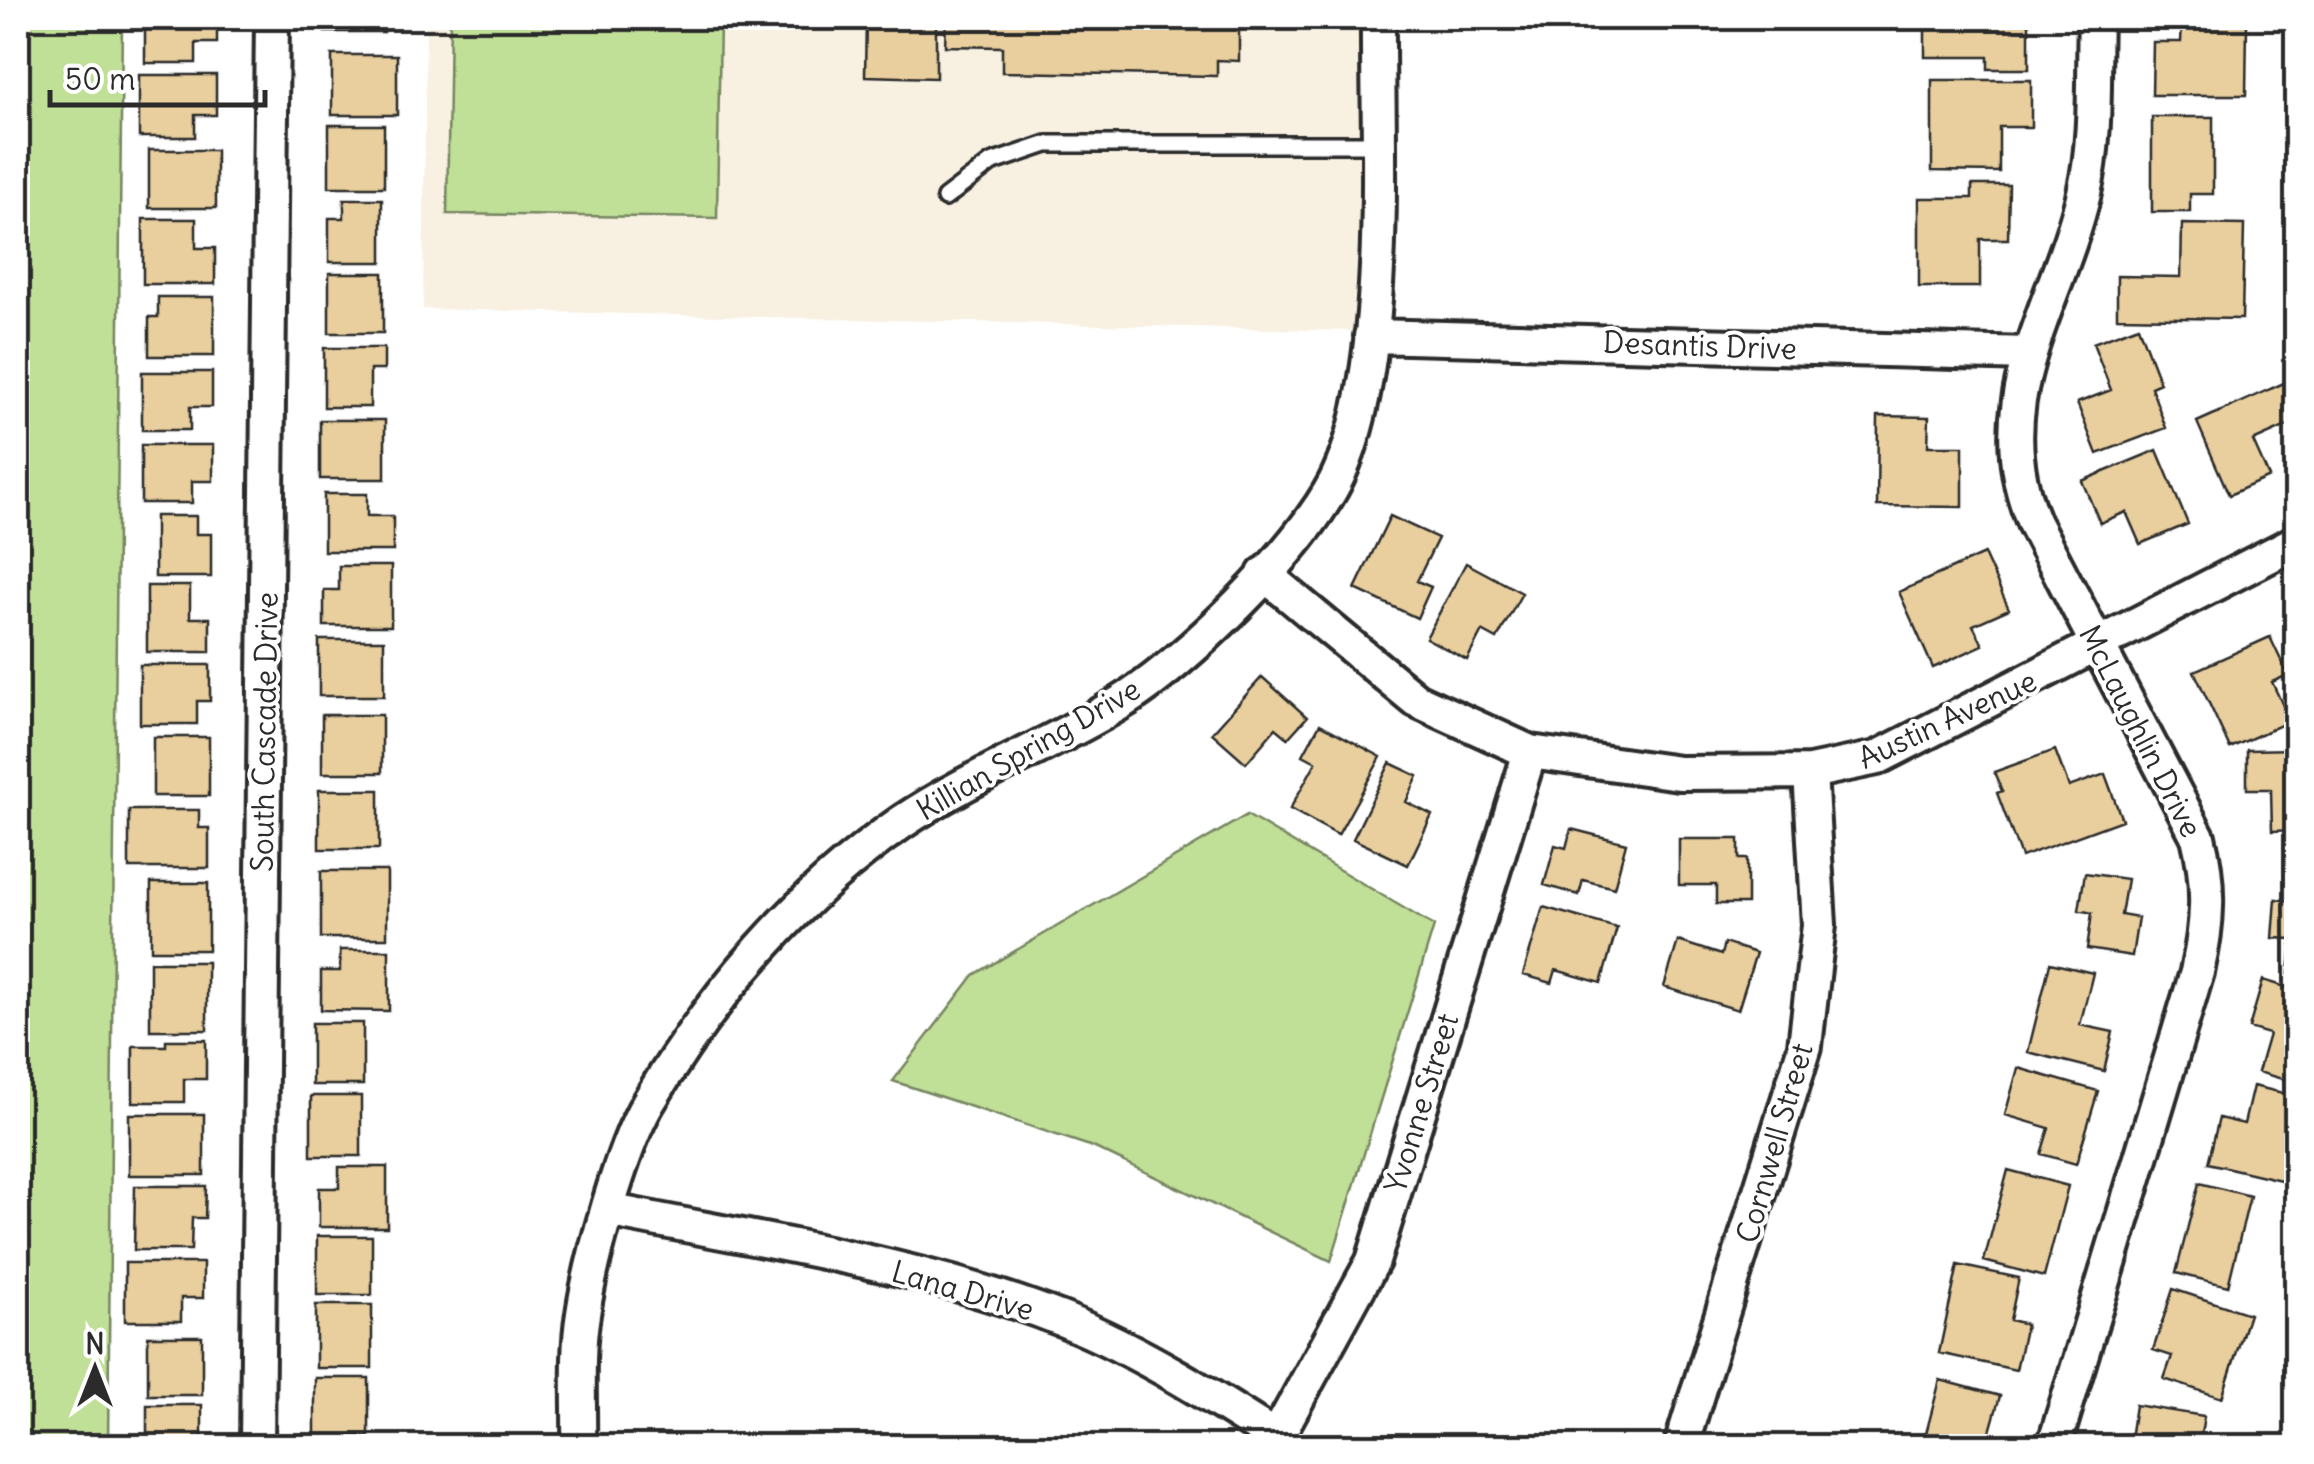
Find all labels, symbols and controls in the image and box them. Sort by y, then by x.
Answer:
scale bar [50,45,265,107]
text: 50 m [65,60,135,98]
street label: Desantis Drive [1602,323,1798,367]
street label: South Cascade Drive [243,592,285,872]
street label: McLaughlin Drive [2071,619,2211,843]
street label: Austin Avenue [1852,661,2042,777]
street label: Killian Spring Drive [909,670,1147,828]
street label: Yvonne Street [1376,1009,1466,1197]
street label: Cornwell Street [1727,1039,1821,1247]
street label: Lana Drive [888,1252,1038,1328]
north arrow [45,1319,145,1419]
text: N [85,1326,105,1362]

